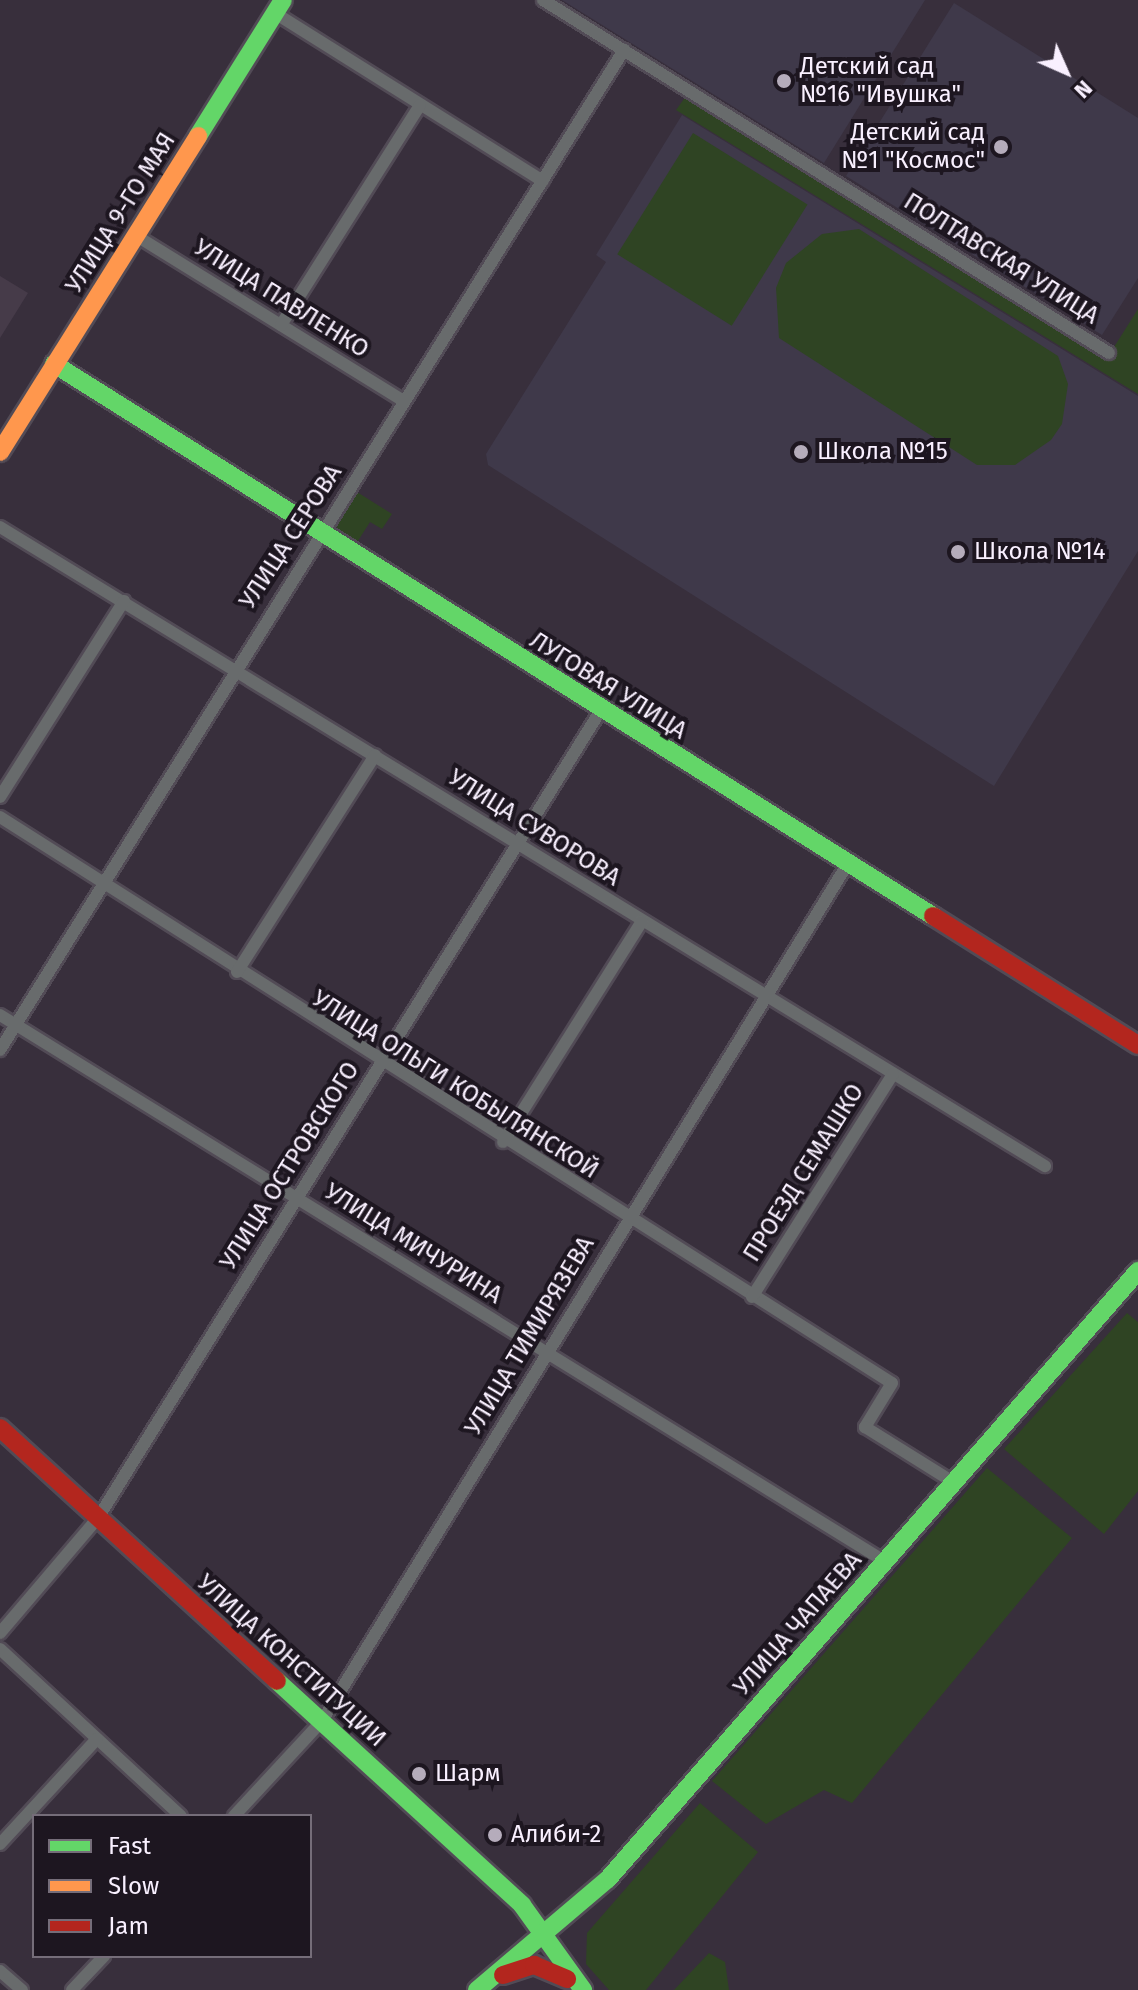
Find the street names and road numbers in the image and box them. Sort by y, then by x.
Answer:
street label: УЛИЦА 9-ГО МАЯ [60,127,182,299]
street label: ПОЛТАВСКАЯ УЛИЦА [898,187,1104,331]
street label: УЛИЦА ПАВЛЕНКО [188,234,374,364]
street label: УЛИЦА СЕРОВА [234,460,348,614]
street label: ЛУГОВАЯ УЛИЦА [524,626,692,746]
street label: УЛИЦА СУВОРОВА [443,764,625,892]
street label: УЛИЦА ОЛЬГИ КОБЫЛЯНСКОЙ [306,985,604,1185]
street label: УЛИЦА ОСТРОВСКОГО [214,1057,366,1275]
street label: ПРОЕЗД СЕМАШКО [738,1079,870,1267]
street label: УЛИЦА МИЧУРИНА [319,1178,507,1310]
street label: УЛИЦА ТИМИРЯЗЕВА [459,1231,601,1441]
street label: УЛИЦА ЧАПАЕВА [728,1547,868,1701]
street label: УЛИЦА КОНСТИТУЦИИ [191,1569,391,1753]

